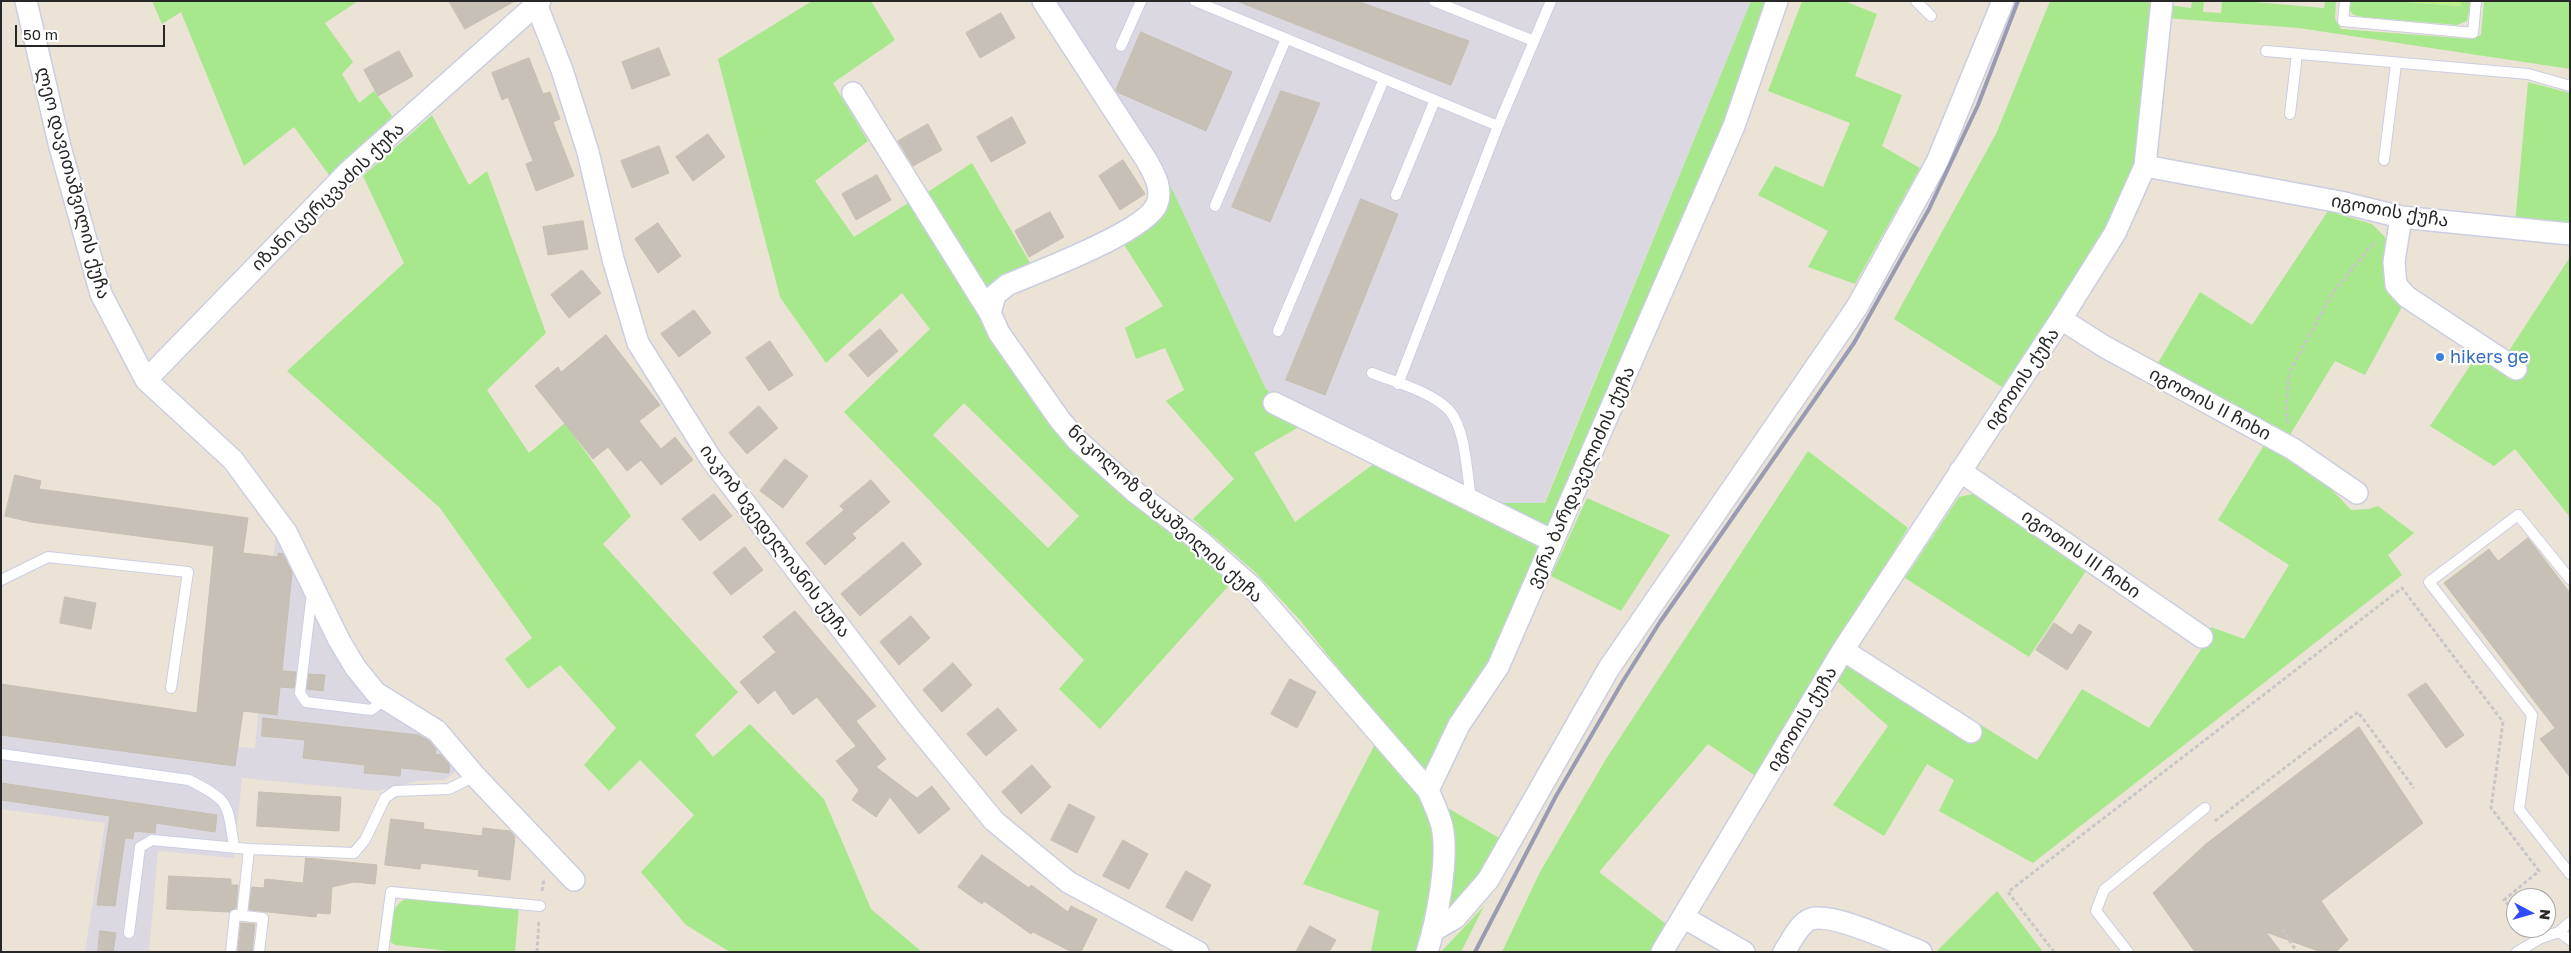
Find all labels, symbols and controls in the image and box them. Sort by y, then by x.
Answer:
scale bar [18,15,168,47]
text: 50 m [23,25,58,43]
street label: ლეო დავითაშვილის ქუჩა [32,65,114,301]
street label: იზანი ცერცვაძის ქუჩა [247,118,409,276]
street label: იგოთის ქუჩა [2330,190,2450,232]
street label: იგოთის ქუჩა [1980,324,2064,434]
place label: hikers ge [2450,346,2529,368]
marker: hikers ge [2434,351,2446,363]
street label: ვერა ბარდაველიძის ქუჩა [1522,363,1640,591]
street label: იგოთის II ჩიხი [2145,363,2275,445]
street label: ნიკოლოზ მაყაშვილის ქუჩა [1063,421,1267,607]
street label: იაკობ ხვედელიანის ქუჩა [695,440,855,642]
street label: იგოთის III ჩიხი [2017,505,2145,603]
street label: იგოთის ქუჩა [1762,663,1842,775]
north arrow [2506,888,2556,938]
text: N [2536,908,2554,921]

